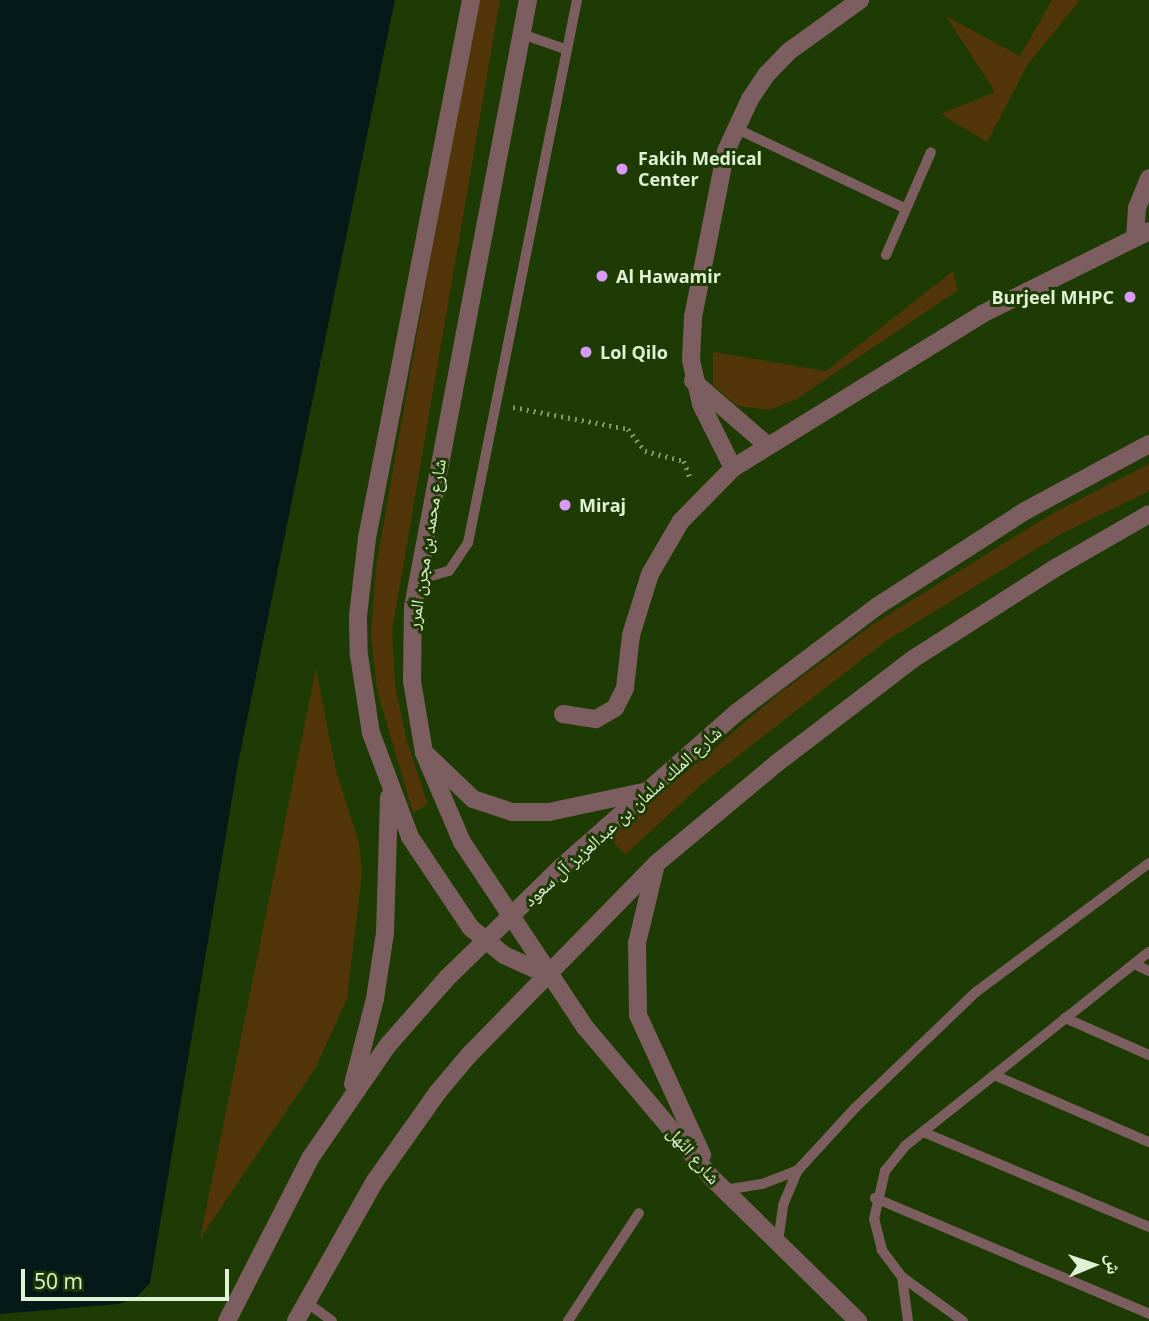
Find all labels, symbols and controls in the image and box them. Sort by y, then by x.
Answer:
place label: Fakih Medical Center [638,148,762,190]
marker: Fakih Medical Center [612,159,632,179]
place label: Al Hawamir [616,265,721,287]
marker: Al Hawamir [594,268,610,284]
place label: Burjeel MHPC [991,286,1114,308]
marker: Burjeel MHPC [1120,287,1140,307]
place label: Lol Qilo [600,341,668,363]
marker: Lol Qilo [578,344,594,360]
street label: شارع محمد بن مجرن المرر [402,457,450,631]
place label: Miraj [579,494,626,516]
marker: Miraj [557,497,573,513]
street label: شارع الملك سلمان بن عبدالعزيز آل سعود [519,721,725,911]
street label: شارع النَّهل [663,1122,725,1188]
north arrow [1058,1230,1128,1300]
scale bar [24,1254,233,1298]
text: ش [1101,1254,1127,1275]
text: 50 m [34,1267,83,1295]

